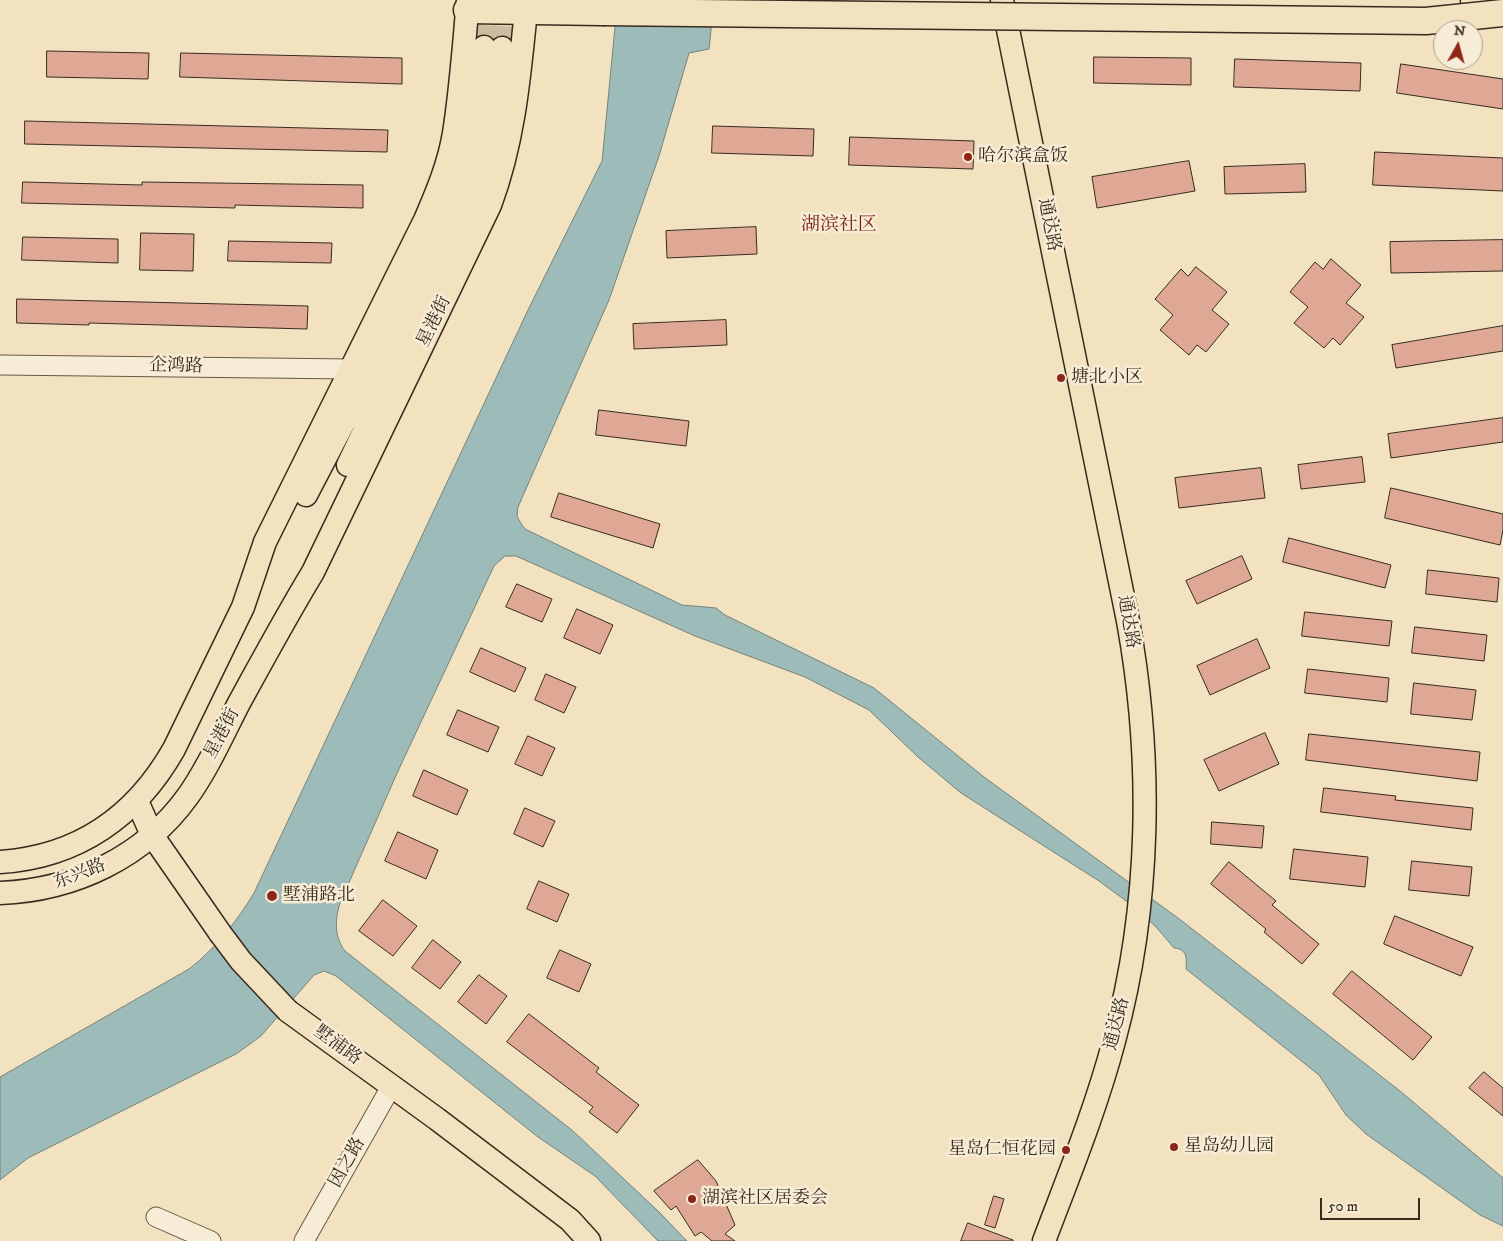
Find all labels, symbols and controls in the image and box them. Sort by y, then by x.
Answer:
north arrow [1433,20,1483,70]
text: N [1453,21,1467,41]
place label: 哈尔滨盒饭 [978,146,1068,168]
marker: 哈尔滨盒饭 [962,151,974,163]
street label: 通达路 [1032,196,1064,254]
district label: 湖滨社区 [801,215,877,237]
street label: 星港街 [413,293,457,351]
street label: 企鸿路 [149,356,203,378]
place label: 塘北小区 [1071,367,1143,389]
marker: 塘北小区 [1055,372,1067,384]
street label: 通达路 [1112,594,1142,650]
street label: 星港街 [201,705,245,763]
street label: 东兴路 [51,855,109,895]
place label: 墅浦路北 [283,885,355,907]
marker: 墅浦路北 [265,889,279,903]
street label: 通达路 [1101,995,1135,1053]
street label: 墅浦路 [309,1021,365,1071]
street label: 因之路 [325,1134,371,1192]
place label: 星岛幼儿园 [1184,1136,1274,1158]
place label: 星岛仁恒花园 [948,1139,1056,1161]
marker: 星岛幼儿园 [1168,1141,1180,1153]
marker: 星岛仁恒花园 [1060,1144,1072,1156]
place label: 湖滨社区居委会 [702,1188,828,1210]
scale bar [1323,1188,1423,1220]
marker: 湖滨社区居委会 [686,1193,698,1205]
text: 50 m [1328,1197,1358,1216]

